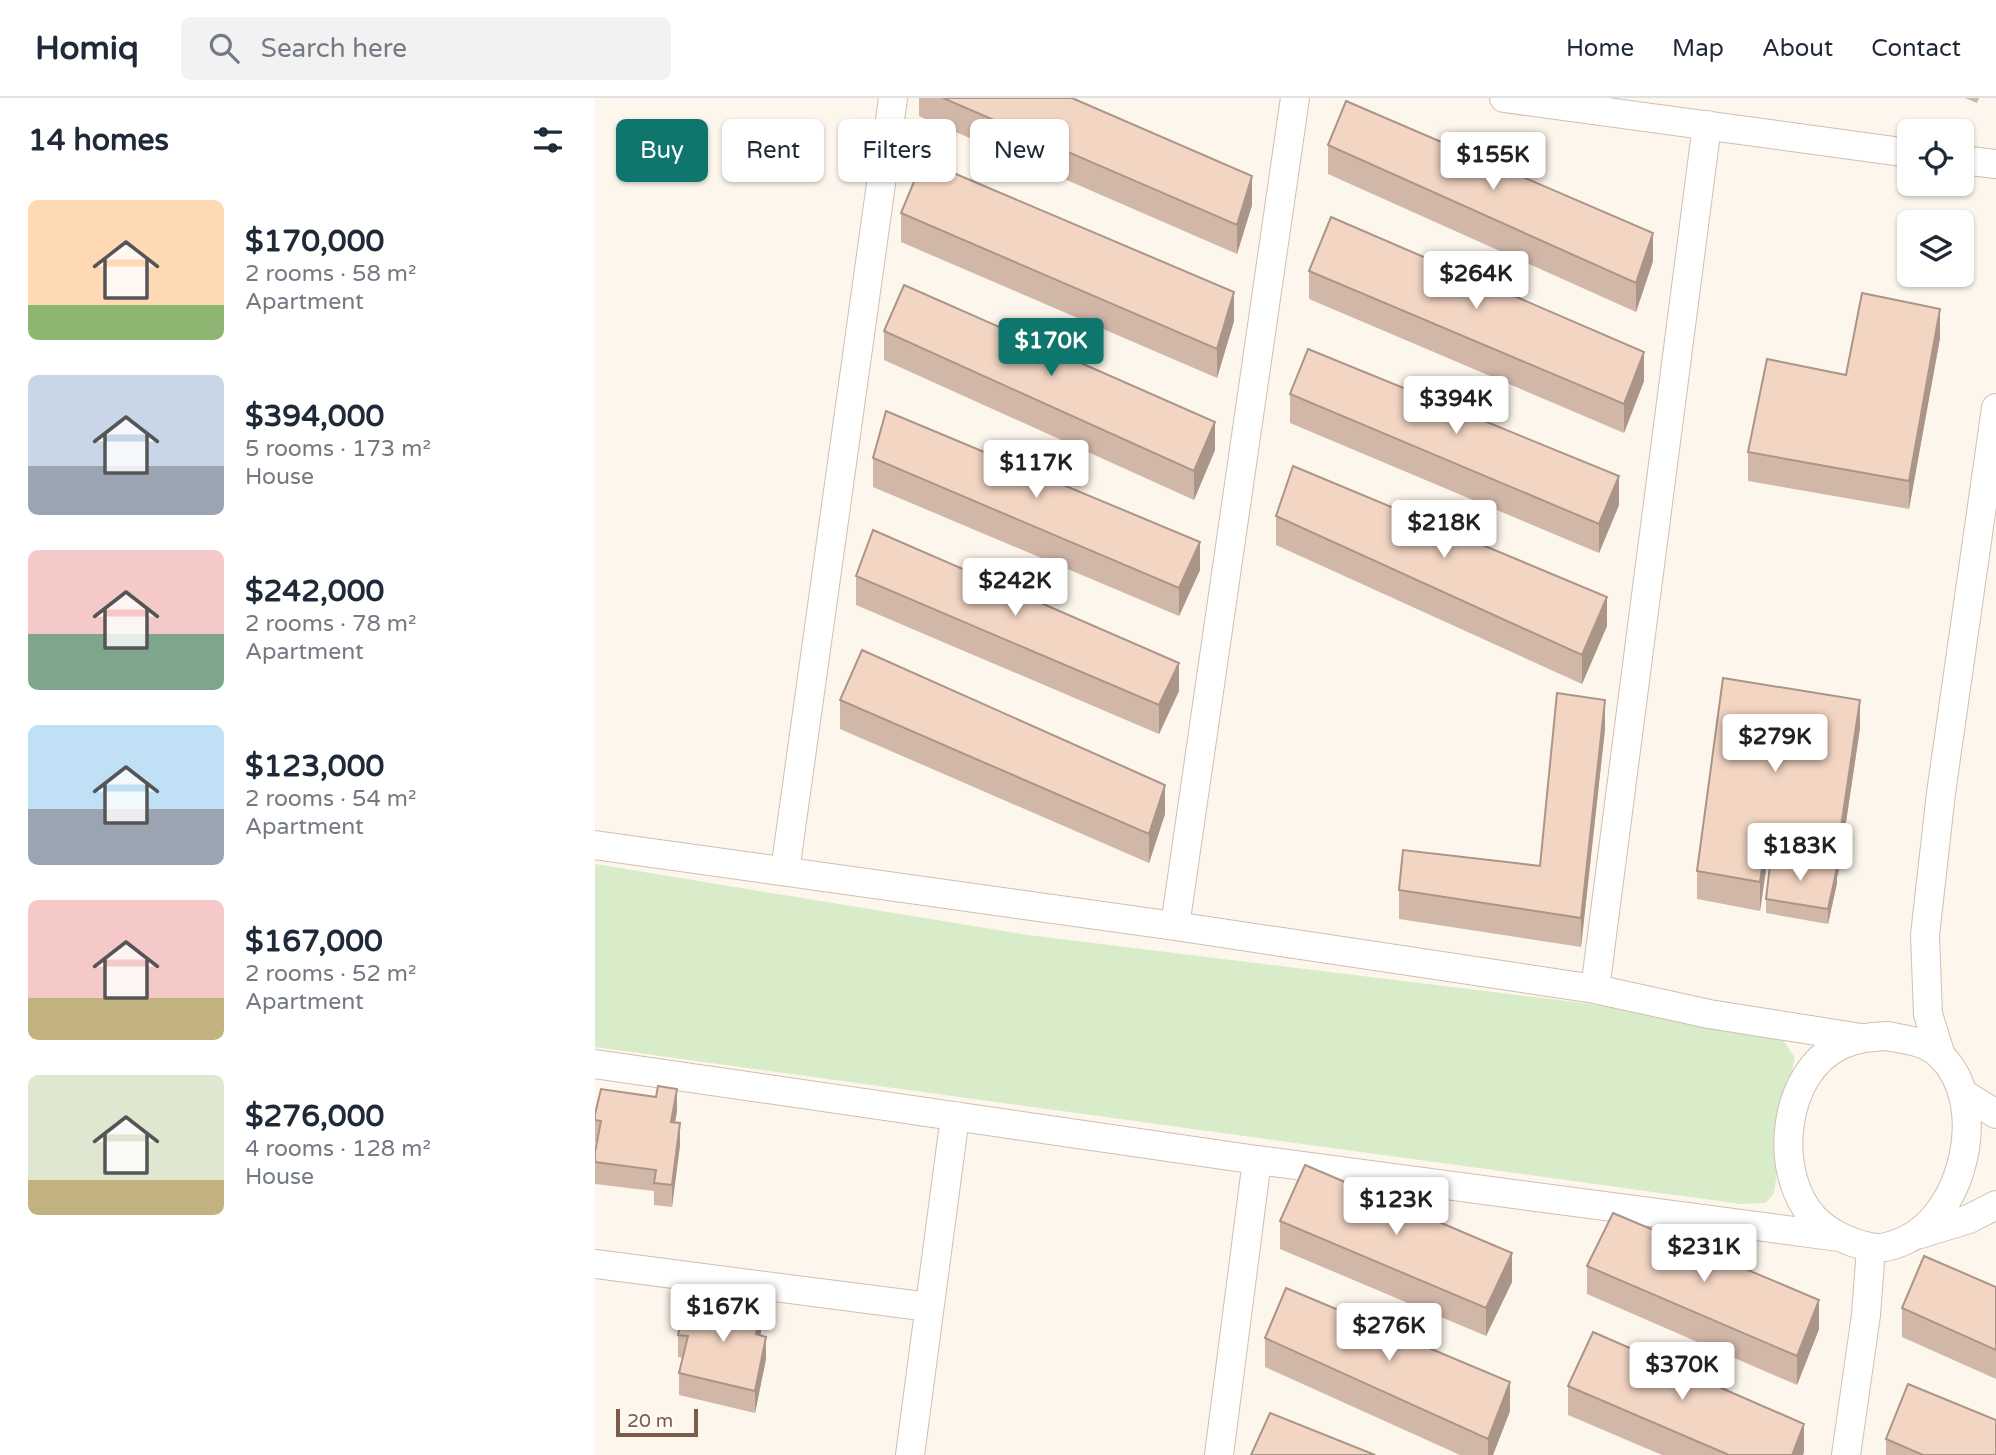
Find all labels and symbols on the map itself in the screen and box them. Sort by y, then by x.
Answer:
pin: $155K [1444,132,1542,192]
pin: $264K [1427,252,1525,311]
pin: $170K [1002,318,1100,378]
pin: $394K [1407,376,1505,436]
pin: $117K [987,440,1085,500]
pin: $218K [1395,500,1493,560]
pin: $242K [966,559,1064,618]
pin: $279K [1726,714,1824,774]
pin: $183K [1751,824,1849,883]
pin: $123K [1347,1178,1445,1237]
pin: $231K [1655,1224,1753,1284]
pin: $167K [674,1284,772,1344]
pin: $276K [1340,1304,1438,1363]
pin: $370K [1633,1342,1731,1402]
scale bar [616,1406,698,1438]

